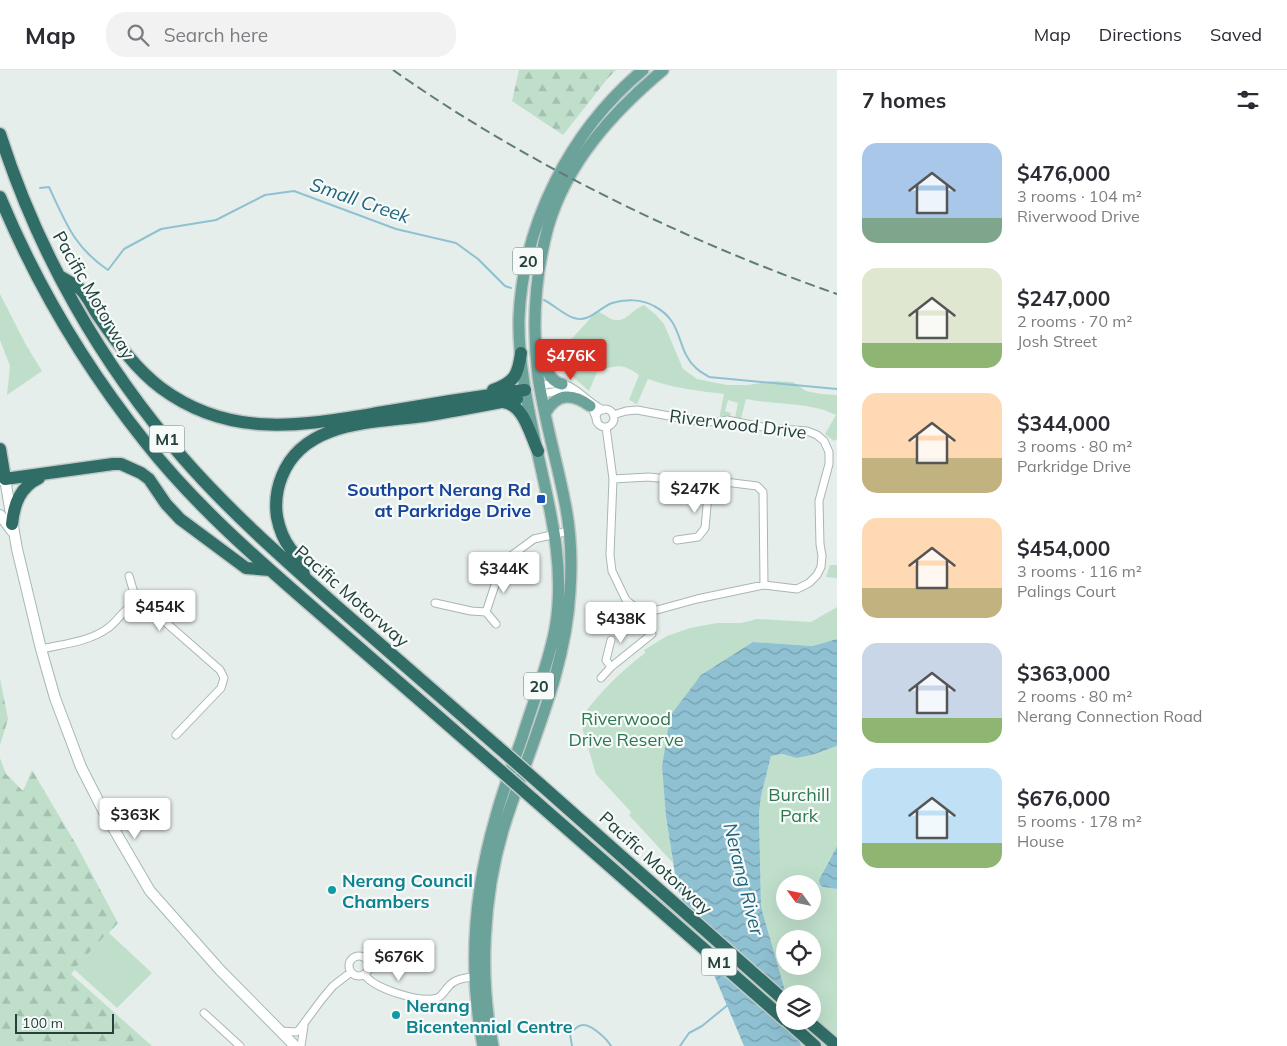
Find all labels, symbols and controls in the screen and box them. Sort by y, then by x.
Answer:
search box [106,12,456,57]
text: Map [25,20,76,50]
icon: search [124,21,152,49]
text: Search here [164,23,268,47]
text: Map [1034,23,1071,46]
text: Directions [1099,23,1182,46]
text: Saved [1210,23,1262,46]
icon: filters [1234,86,1262,114]
text: 7 homes [862,87,946,113]
text: $476,000 [1017,160,1110,186]
icon: home [902,163,962,223]
water label: Small Creek [307,172,414,229]
text: 3 rooms · 104 m² [1017,186,1142,206]
text: Riverwood Drive [1017,206,1140,226]
street label: Pacific Motorway [48,227,140,364]
road number: 20 [513,248,543,275]
text: $247,000 [1017,285,1110,311]
icon: home [902,288,962,348]
text: 2 rooms · 70 m² [1017,311,1132,331]
text: Josh Street [1017,331,1097,351]
pin: $476K [536,338,606,381]
text: $476K [546,345,596,365]
street label: Riverwood Drive [668,404,808,444]
text: $344,000 [1017,410,1110,436]
icon: home [902,413,962,473]
road number: M1 [150,426,184,452]
text: 3 rooms · 80 m² [1017,436,1132,456]
text: Parkridge Drive [1017,456,1131,476]
pin: $247K [660,472,730,514]
place label: Southport Nerang Rd at Parkridge Drive [347,478,531,522]
text: $247K [670,478,720,498]
marker: Southport Nerang Rd at Parkridge Drive [535,493,547,505]
text: $454,000 [1017,535,1110,561]
icon: home [902,538,962,598]
street label: Pacific Motorway [290,540,414,652]
pin: $344K [469,552,539,594]
text: $344K [479,558,529,578]
text: 3 rooms · 116 m² [1017,561,1142,581]
text: Palings Court [1017,581,1116,601]
pin: $454K [125,590,195,632]
text: $454K [135,596,185,616]
pin: $438K [586,602,656,644]
text: $438K [596,608,646,628]
text: $363,000 [1017,660,1110,686]
icon: home [902,663,962,723]
road number: 20 [524,672,554,700]
text: 2 rooms · 80 m² [1017,686,1132,706]
text: Nerang Connection Road [1017,706,1202,726]
park label: Riverwood Drive Reserve [568,707,684,751]
park label: Burchill Park [768,783,830,827]
text: $676,000 [1017,785,1110,811]
icon: home [902,788,962,848]
pin: $363K [100,798,170,840]
text: $363K [110,804,160,824]
street label: Pacific Motorway [595,806,718,920]
text: 5 rooms · 178 m² [1017,811,1142,831]
water label: Nerang River [718,820,770,939]
text: House [1017,831,1064,851]
place label: Nerang Council Chambers [342,869,473,913]
north arrow [776,875,821,920]
map controls [776,875,821,1030]
marker: Nerang Council Chambers [326,884,338,896]
button: locate [776,930,821,975]
pin: $676K [364,940,434,982]
text: $676K [374,946,424,966]
road number: M1 [702,949,736,976]
button: layers [776,985,821,1030]
place label: Nerang Bicentennial Centre [406,994,573,1038]
marker: Nerang Bicentennial Centre [390,1009,402,1021]
scale bar [15,1011,114,1034]
text: 100 m [22,1014,63,1032]

